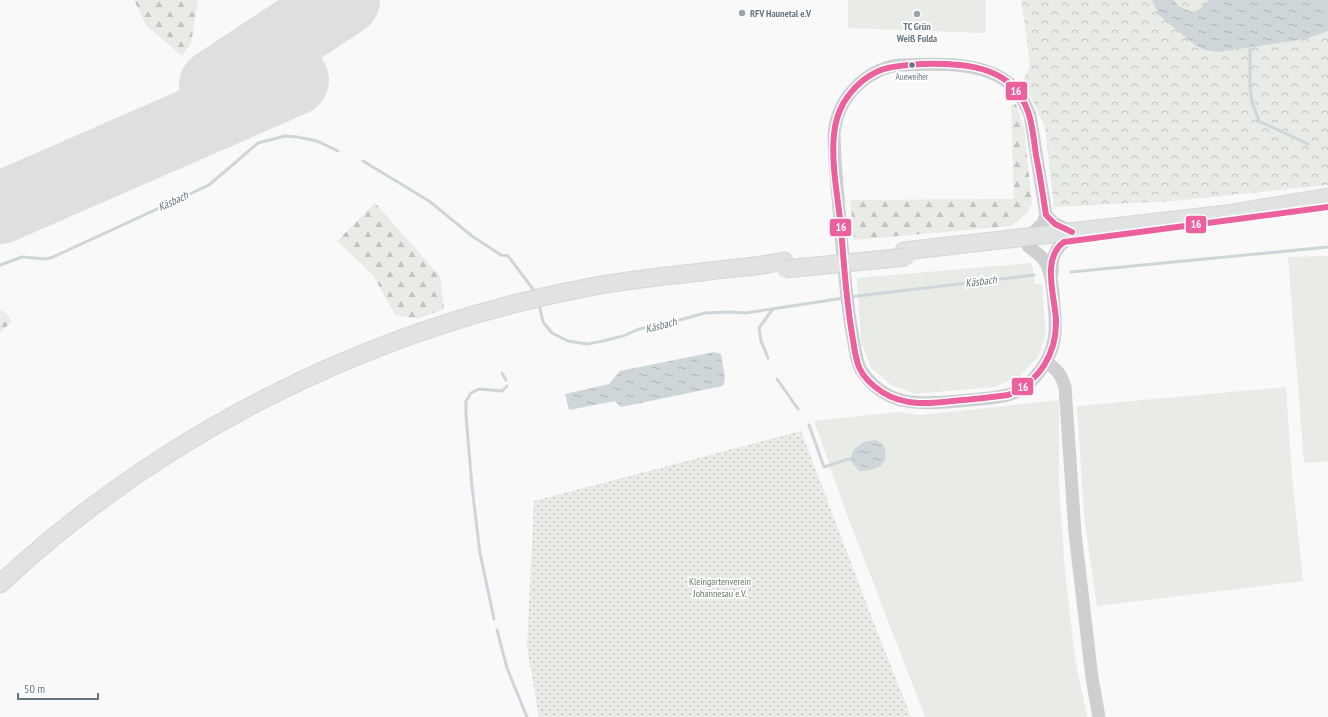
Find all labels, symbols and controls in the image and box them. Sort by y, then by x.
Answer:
place label: RFV Haunetal e.V [750,7,812,20]
marker: RFV Haunetal e.V [737,8,747,18]
marker: TC Grün Weiß Fulda [912,9,922,19]
place label: TC Grün Weiß Fulda [896,20,937,45]
marker: Aueweiher [907,60,917,70]
place label: Aueweiher [896,71,929,82]
line badge: 16 [1005,81,1028,101]
text: 16 [1011,84,1021,98]
water label: Käsbach [156,188,191,214]
line badge: 16 [1185,215,1207,234]
text: 16 [1191,217,1201,231]
line badge: 16 [829,218,852,237]
text: 16 [836,220,846,234]
water label: Käsbach [965,272,999,290]
water label: Käsbach [644,314,679,336]
line badge: 16 [1011,377,1034,396]
text: 16 [1018,380,1028,394]
park label: Kleingartenverein Johannesau e.V. [689,575,751,600]
scale bar [18,675,98,701]
text: 50 m [24,681,45,696]

